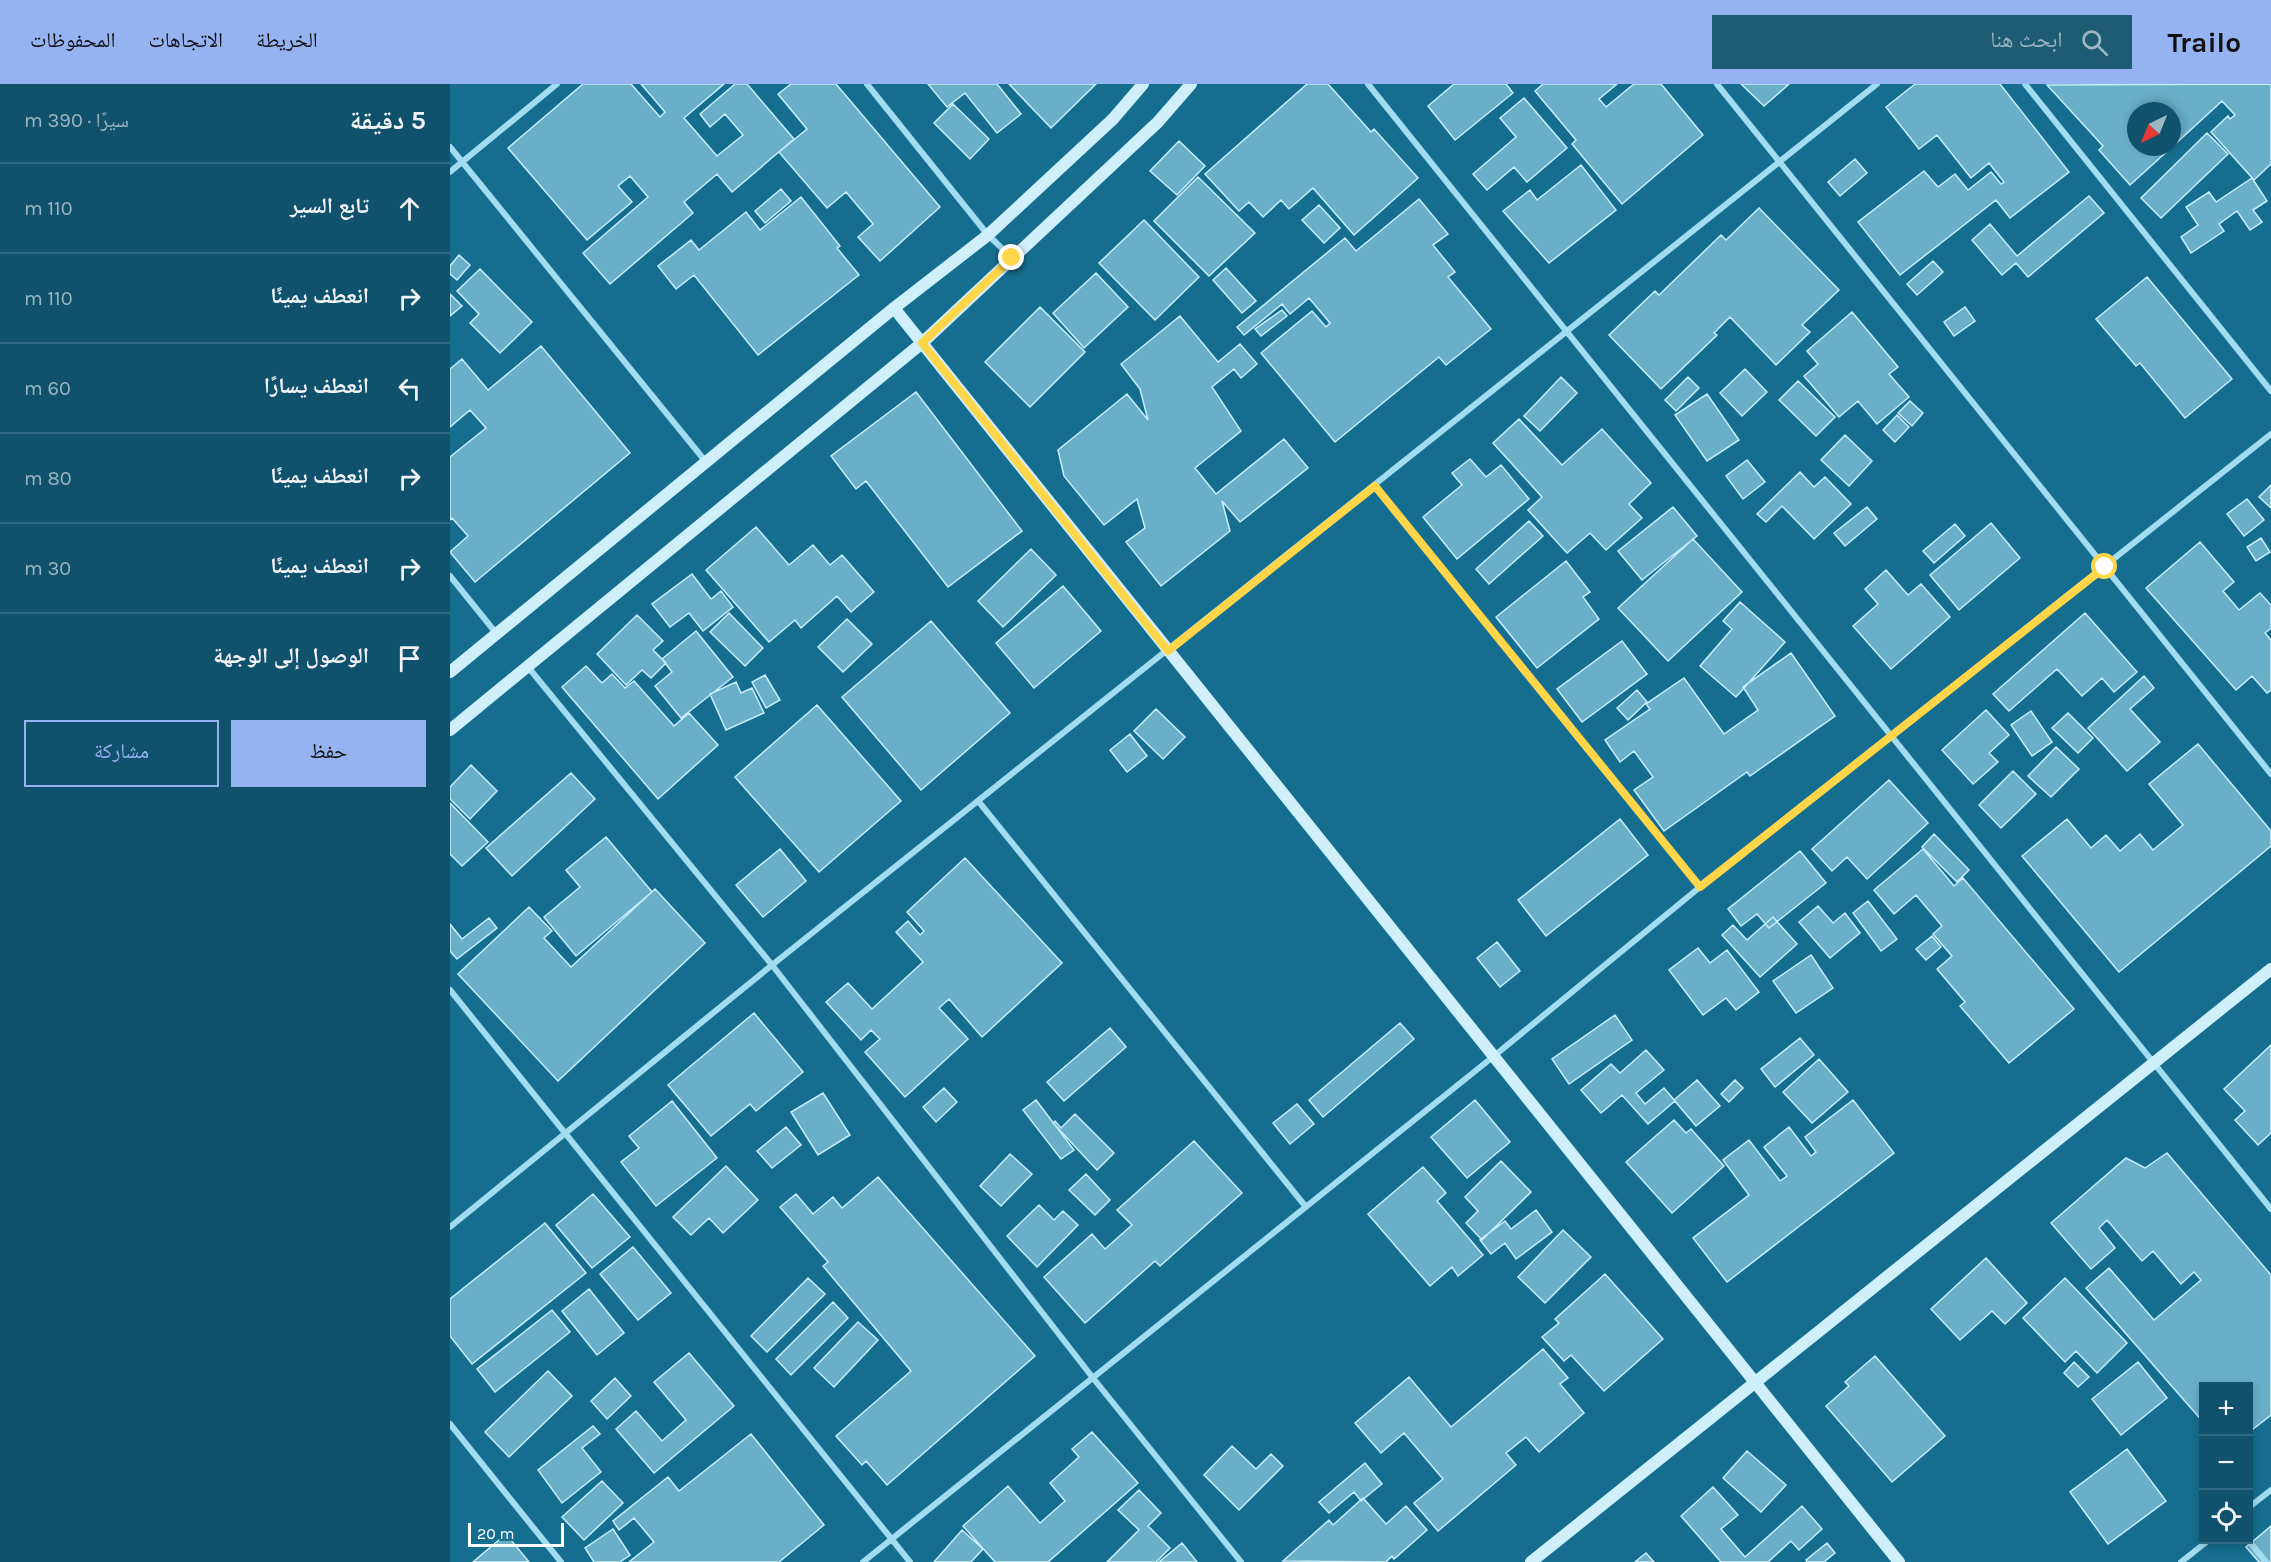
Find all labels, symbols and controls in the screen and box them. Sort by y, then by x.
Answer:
search box [1712,15,2132,69]
icon: search [2078,26,2111,59]
text: Trailo [2168,26,2241,59]
text: ابحث هنا [1990,27,2063,53]
text: المحفوظات [30,28,115,52]
text: الاتجاهات [148,28,223,52]
text: الخريطة [256,28,318,52]
north arrow [2127,102,2181,156]
text: 5 دقيقة [350,105,426,136]
text: سيرًا · 390 m [24,109,129,132]
icon: ahead [393,192,426,225]
text: تابع السير [290,193,369,219]
text: 110 m [24,197,73,220]
route end [998,244,1024,270]
icon: right [393,282,426,315]
text: انعطف يمينًا [270,283,369,309]
text: 110 m [24,287,73,310]
icon: left [393,372,426,405]
text: انعطف يسارًا [264,373,369,399]
text: 60 m [24,377,71,400]
icon: right [393,462,426,495]
text: انعطف يمينًا [270,463,369,489]
text: 80 m [24,467,72,490]
icon: right [393,552,426,585]
text: انعطف يمينًا [270,553,369,579]
route start [2091,553,2117,579]
text: 30 m [24,557,71,580]
icon: arrive [393,642,426,675]
text: الوصول إلى الوجهة [213,643,369,669]
button: مشاركة [24,720,219,787]
button: حفظ [231,720,426,787]
map controls [2199,1382,2253,1544]
button: + [2199,1382,2253,1436]
button: − [2199,1436,2253,1490]
button: locate [2199,1490,2253,1544]
scale bar [468,1520,564,1548]
text: 20 m [477,1524,515,1543]

